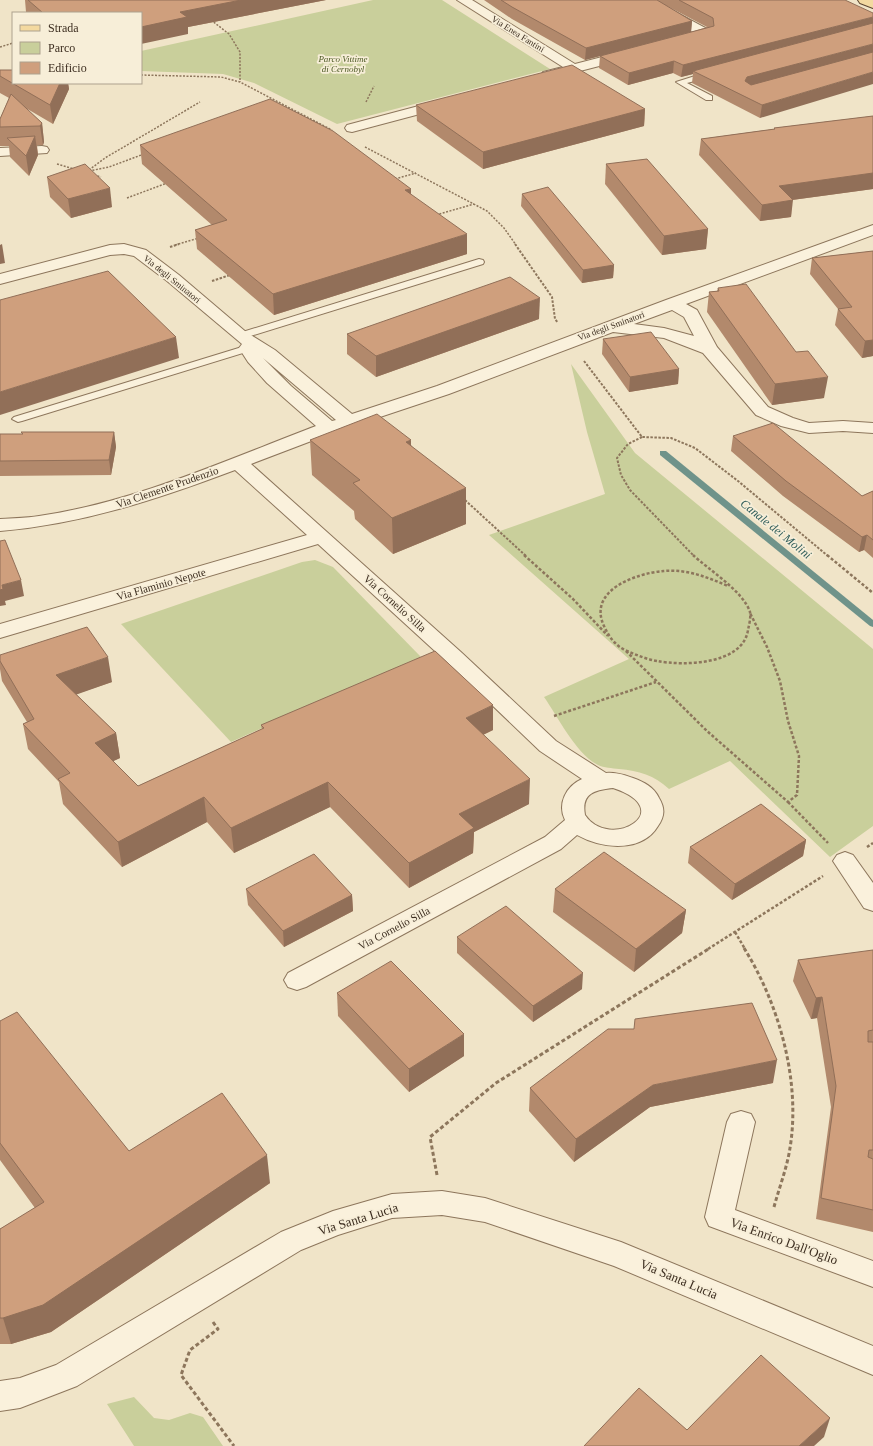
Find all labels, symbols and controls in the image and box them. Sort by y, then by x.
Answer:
legend [12,12,142,84]
street label: Via Enea Fantini [490,14,547,55]
text: Strada [48,21,79,35]
text: Parco [48,41,75,55]
park label: Parco Vittime di Cernobyl [317,54,368,74]
text: Edificio [48,61,87,75]
street label: Via degli Sminatori [141,253,203,305]
street label: Via degli Sminatori [576,309,646,343]
street label: Via Clemente Prudenzio [114,464,220,510]
water label: Canale dei Molini [738,496,814,562]
street label: Via Flaminio Nepote [115,565,207,602]
street label: Via Cornelio Silla [361,572,429,634]
street label: Via Cornelio Silla [356,904,432,952]
street label: Via Santa Lucia [316,1200,400,1238]
street label: Via Enrico Dall'Oglio [728,1215,840,1267]
street label: Via Santa Lucia [638,1256,720,1302]

